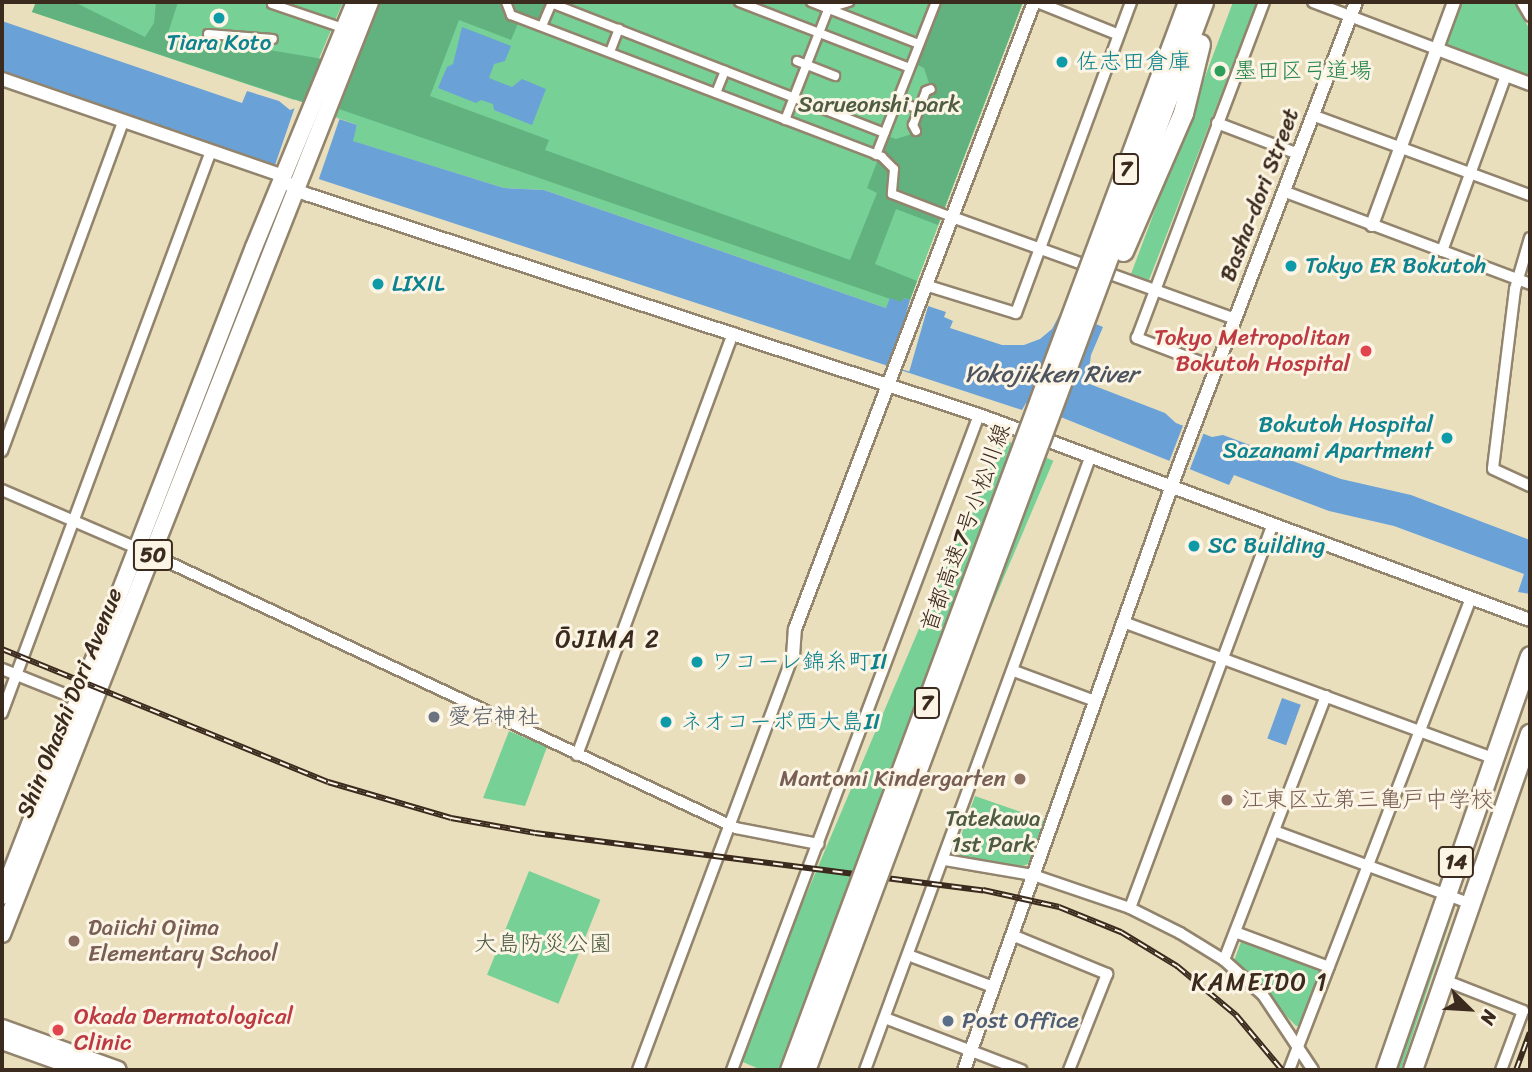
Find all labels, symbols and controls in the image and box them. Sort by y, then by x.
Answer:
marker: Tiara Koto [211,10,227,26]
place label: Tiara Koto [166,29,272,57]
place label: 佐志田倉庫 [1076,48,1191,76]
marker: 佐志田倉庫 [1054,54,1070,70]
place label: 墨田区弓道場 [1234,57,1372,85]
marker: 墨田区弓道場 [1212,63,1228,79]
park label: Sarueonshi park [798,91,960,119]
street label: Basha-dori Street [1214,105,1306,285]
road number: 7 [1112,152,1140,186]
place label: Tokyo ER Bokutoh [1305,252,1486,280]
marker: Tokyo ER Bokutoh [1283,258,1299,274]
place label: LIXIL [392,270,445,298]
marker: LIXIL [370,276,386,292]
place label: Tokyo Metropolitan Bokutoh Hospital [1154,324,1350,378]
marker: Tokyo Metropolitan Bokutoh Hospital [1356,341,1376,361]
water label: Yokojikken River [964,361,1138,389]
place label: Bokutoh Hospital Sazanami Apartment [1222,411,1433,465]
street label: 首都高速7号小松川線 [915,420,1017,636]
marker: Bokutoh Hospital Sazanami Apartment [1439,430,1455,446]
place label: SC Building [1208,532,1325,560]
road number: 50 [132,538,174,572]
marker: SC Building [1186,538,1202,554]
street label: Shin Ohashi Dori Avenue [11,584,129,822]
district label: ŌJIMA 2 [556,626,660,654]
place label: ワコーレ錦糸町II [711,648,888,676]
marker: ワコーレ錦糸町II [689,654,705,670]
road number: 7 [913,686,941,720]
place label: 愛宕神社 [448,703,540,731]
place label: ネオコーポ西大島II [680,708,880,736]
marker: 愛宕神社 [426,709,442,725]
marker: ネオコーポ西大島II [658,714,674,730]
place label: Mantomi Kindergarten [779,765,1006,793]
marker: Mantomi Kindergarten [1012,771,1028,787]
place label: 江東区立第三亀戸中学校 [1241,786,1494,814]
marker: 江東区立第三亀戸中学校 [1219,792,1235,808]
park label: Tatekawa 1st Park [945,805,1041,859]
road number: 14 [1437,844,1475,880]
place label: Daiichi Ojima Elementary School [88,914,278,968]
park label: 大島防災公園 [474,930,612,958]
marker: Daiichi Ojima Elementary School [66,933,82,949]
district label: KAMEIDO 1 [1193,969,1327,997]
north arrow [1434,974,1504,1044]
place label: Okada Dermatological Clinic [74,1003,293,1057]
text: N [1471,1005,1506,1030]
place label: Post Office [962,1007,1079,1035]
marker: Post Office [940,1013,956,1029]
marker: Okada Dermatological Clinic [48,1020,68,1040]

